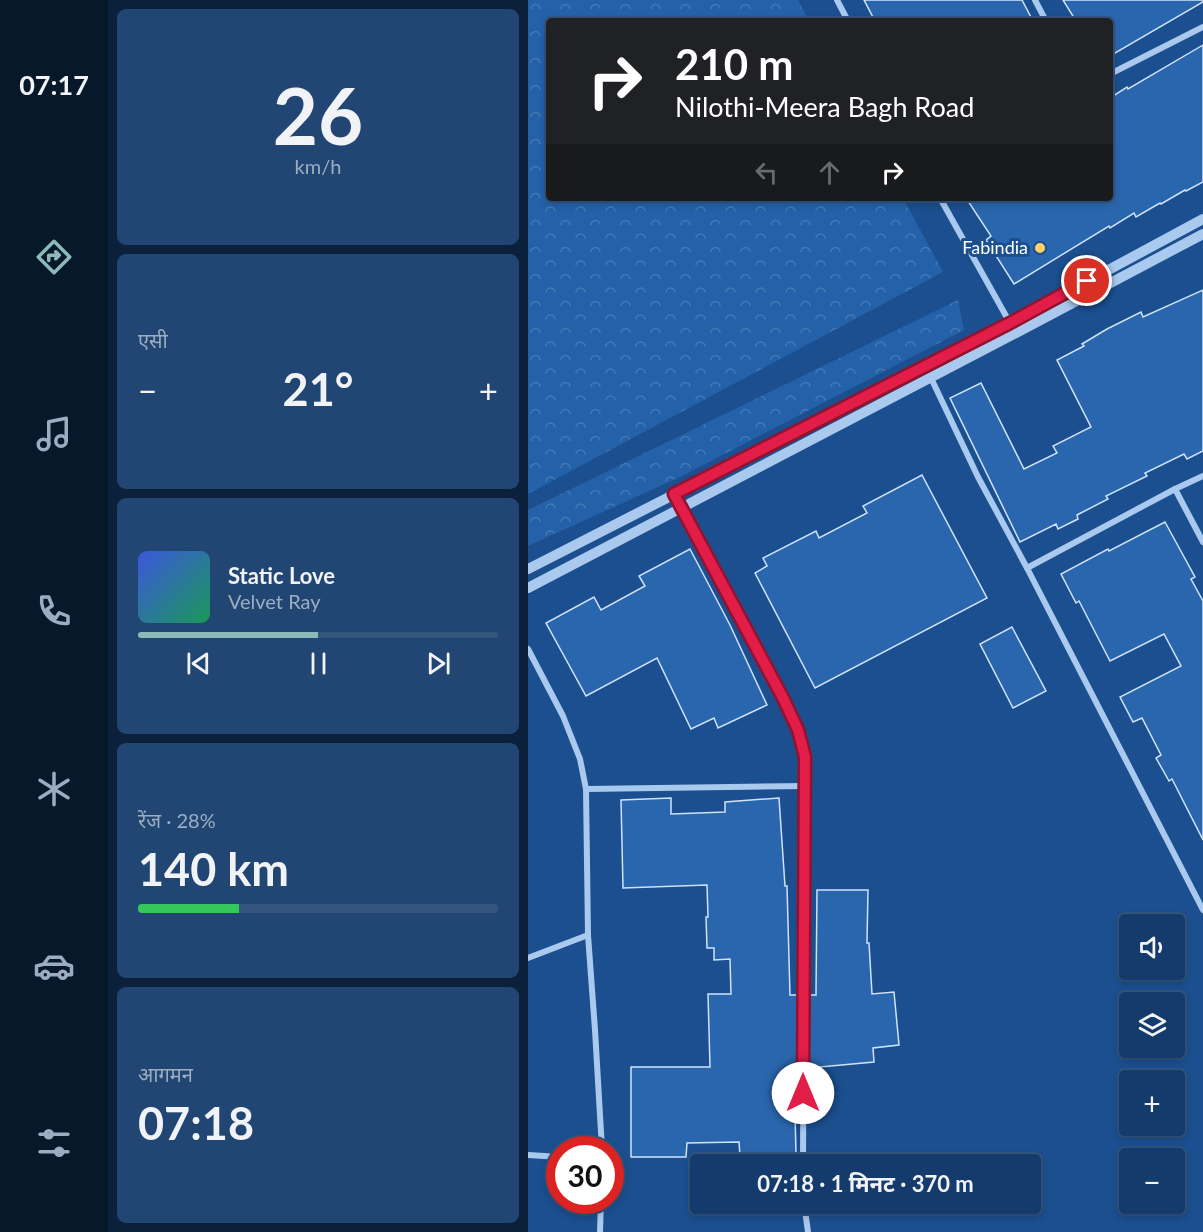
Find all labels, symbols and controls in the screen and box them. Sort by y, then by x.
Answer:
text: 210 m [675,39,793,89]
icon: right [576,42,654,120]
text: 07:17 [19,68,89,101]
text: 26 [273,68,363,162]
text: Nilothi-Meera Bagh Road [675,90,974,123]
text: km/h [295,154,341,178]
icon: left [750,156,783,189]
icon: ahead [813,156,846,189]
icon: right [876,156,909,189]
icon: directions [33,236,75,278]
place label: Fabindia [962,236,1028,258]
marker: Fabindia [1033,241,1047,255]
pin [1061,255,1112,306]
icon: arrive [1070,264,1103,297]
text: एसी [138,328,168,352]
text: 21° [283,362,353,416]
text: − [138,370,157,410]
text: + [479,370,498,410]
icon: music [33,413,75,455]
text: Static Love [228,562,335,589]
text: Velvet Ray [228,589,321,613]
icon: phone [33,590,75,632]
icon: previous [182,647,215,680]
icon: pause [302,647,335,680]
icon: next [422,647,455,680]
icon: climate [33,768,75,810]
text: रेंज · 28% [138,808,216,832]
text: 140 km [138,842,289,896]
map controls [1119,914,1185,1214]
button: sound [1119,914,1185,980]
icon: car [33,945,75,987]
button: layers [1119,992,1185,1058]
position arrow [771,1061,835,1125]
text: आगमन [138,1062,193,1086]
button: + [1119,1070,1185,1136]
text: 07:18 [138,1096,254,1150]
icon: filters [33,1122,75,1164]
speed limit sign: 30 [546,1136,624,1214]
button: − [1119,1148,1185,1214]
text: 07:18 · 1 मिनट · 370 m [757,1170,974,1197]

